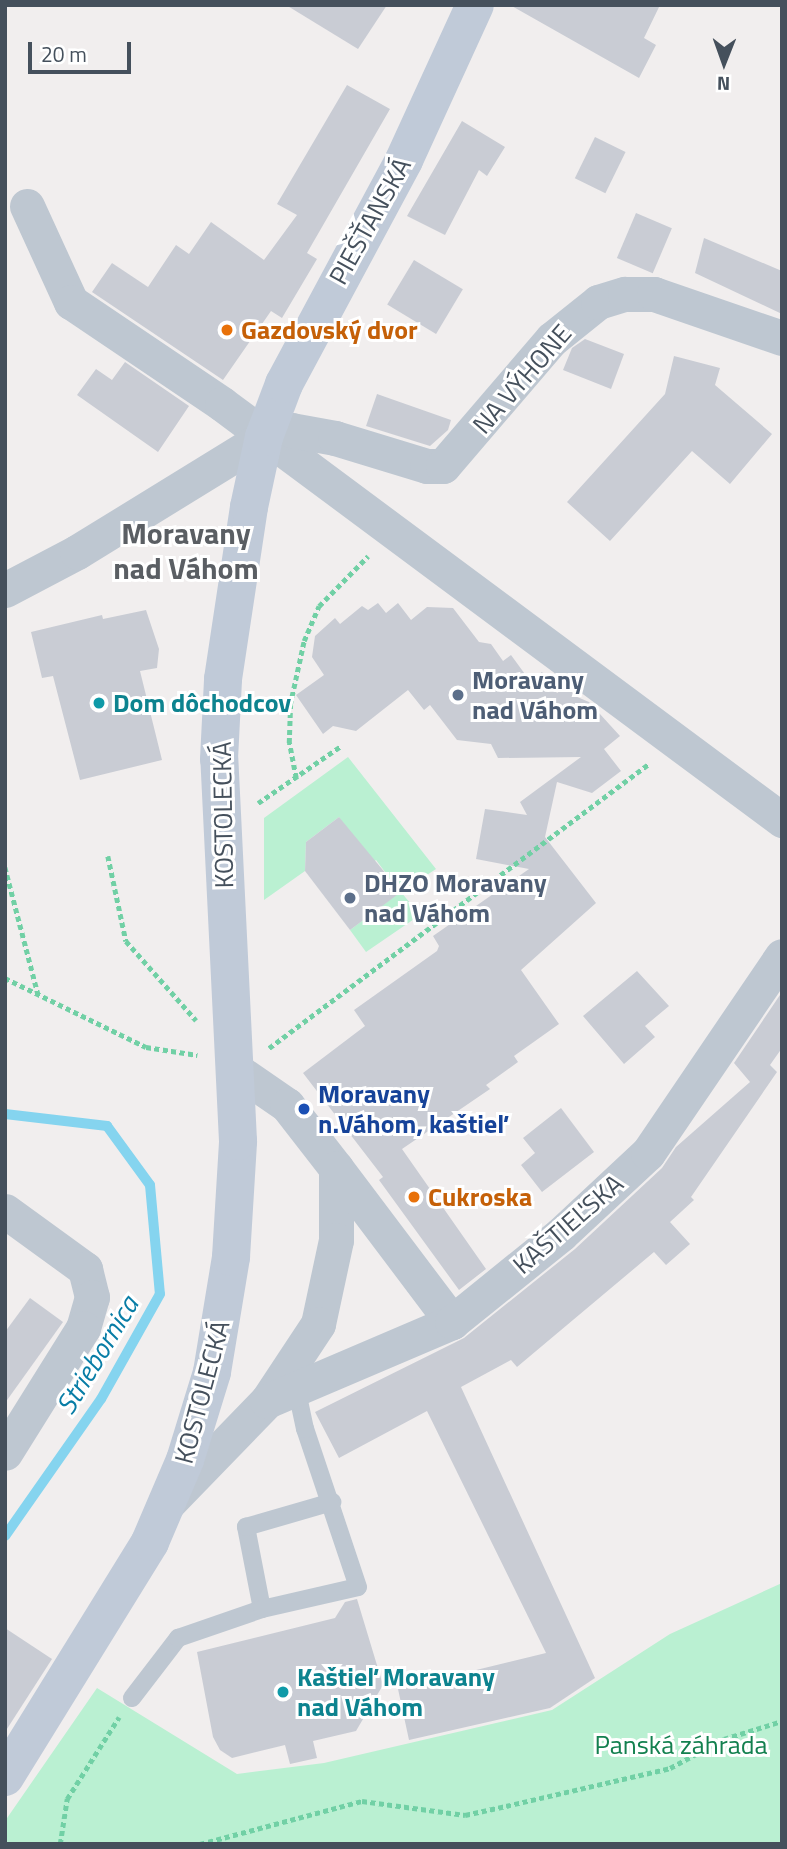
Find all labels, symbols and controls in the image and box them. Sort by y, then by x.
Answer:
scale bar [32,28,135,72]
north arrow [689,28,759,98]
text: 20 m [41,38,87,70]
text: N [717,70,730,99]
street label: PIEŠŤANSKÁ [322,152,418,290]
place label: Gazdovský dvor [241,314,418,346]
street label: NA VÝHONE [466,318,578,440]
marker: Gazdovský dvor [219,322,235,338]
district label: Moravany nad Váhom [113,515,259,586]
place label: Moravany nad Váhom [472,664,598,726]
place label: Dom dôchodcov [113,687,291,719]
marker: Moravany nad Váhom [450,687,466,703]
marker: Dom dôchodcov [91,695,107,711]
street label: KOSTOLECKÁ [206,741,240,889]
place label: DHZO Moravany nad Váhom [364,867,547,928]
marker: DHZO Moravany nad Váhom [342,890,358,906]
place label: Moravany n.Váhom, kaštieľ [318,1078,507,1140]
marker: Moravany n.Váhom, kaštieľ [296,1101,312,1117]
street label: KAŠTIEĽSKA [506,1168,630,1280]
place label: Cukroska [428,1181,532,1213]
marker: Cukroska [406,1189,422,1205]
water label: Striebornica [49,1290,145,1420]
street label: KOSTOLECKÁ [168,1317,236,1467]
place label: Kaštieľ Moravany nad Váhom [297,1661,495,1722]
marker: Kaštieľ Moravany nad Váhom [275,1684,291,1700]
park label: Panská záhrada [594,1729,768,1761]

